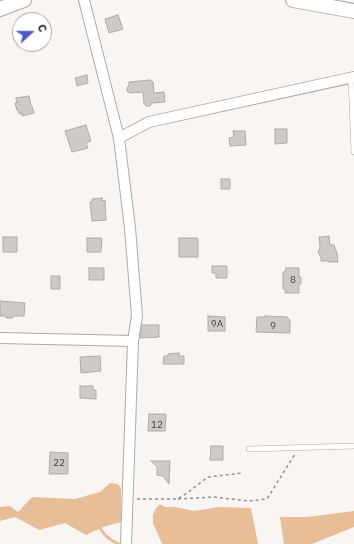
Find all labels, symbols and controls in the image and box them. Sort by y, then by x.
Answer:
north arrow [12,12,52,52]
text: С [34,22,50,34]
house number: 8 [290,274,296,286]
house number: 9А [211,318,223,330]
house number: 9 [270,320,276,332]
house number: 12 [151,419,163,431]
house number: 22 [53,457,65,469]

